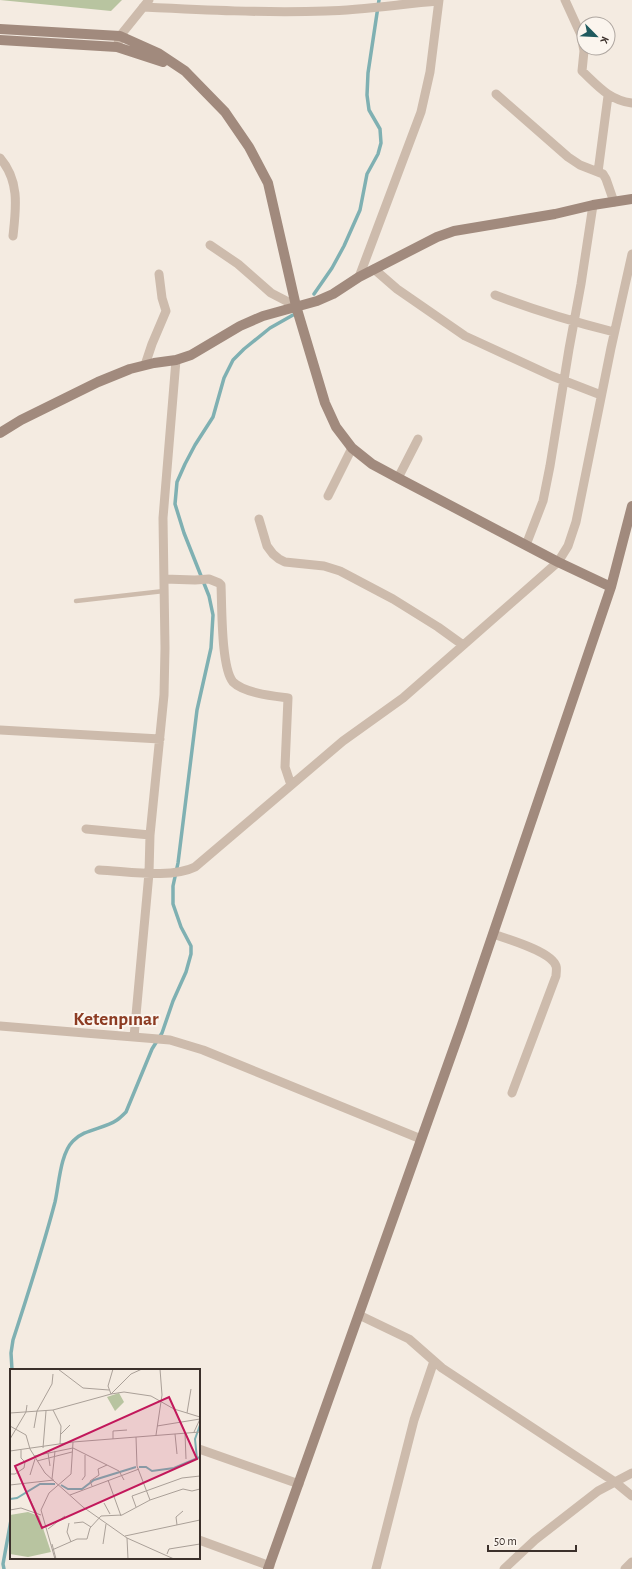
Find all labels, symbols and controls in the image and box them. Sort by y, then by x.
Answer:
north arrow [576,16,616,56]
text: K [598,35,611,46]
district label: Ketenpınar [73,1010,159,1029]
inset map [10,1369,200,1559]
scale bar [488,1527,576,1553]
text: 50 m [494,1535,517,1547]

